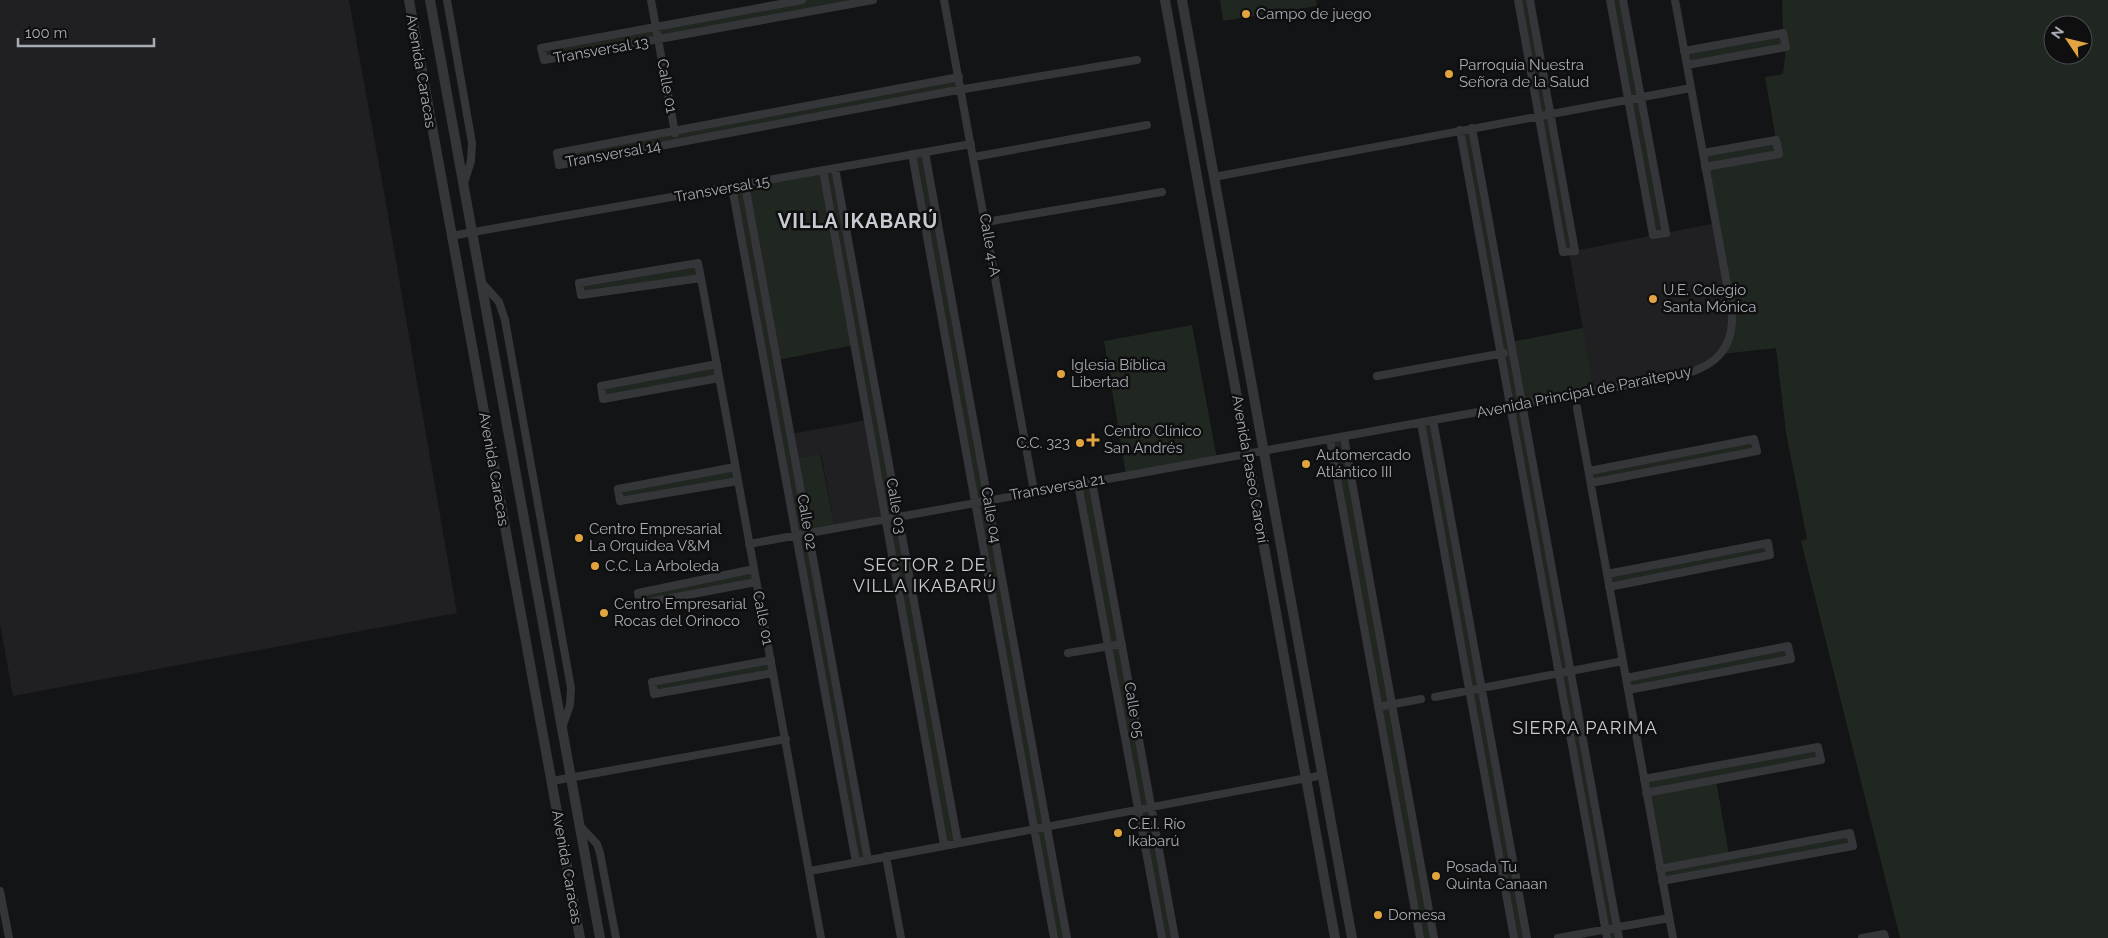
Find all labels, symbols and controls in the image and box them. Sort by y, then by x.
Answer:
place label: Campo de juego [1256,5,1372,23]
marker: Campo de juego [1240,8,1252,20]
street label: Avenida Caracas [402,13,440,129]
scale bar [18,15,154,47]
north arrow [2043,15,2093,65]
text: 100 m [25,24,67,42]
text: N [2048,24,2067,42]
street label: Transversal 13 [552,33,650,67]
place label: Parroquia Nuestra Señora de la Salud [1459,56,1589,91]
street label: Calle 01 [653,57,681,115]
marker: Parroquia Nuestra Señora de la Salud [1443,68,1455,80]
street label: Transversal 14 [564,137,662,171]
street label: Transversal 15 [673,172,771,206]
district label: VILLA IKABARÚ [778,209,938,233]
street label: Calle 4-A [976,212,1004,278]
place label: U.E. Colegio Santa Mónica [1663,281,1756,316]
marker: U.E. Colegio Santa Mónica [1647,293,1659,305]
place label: Iglesia Bíblica Libertad [1071,356,1166,391]
street label: Avenida Principal de Paraitepuy [1475,362,1693,422]
marker: Iglesia Bíblica Libertad [1055,368,1067,380]
street label: Avenida Paseo Caroní [1228,393,1272,545]
street label: Avenida Caracas [475,411,513,527]
place label: Centro Clínico San Andrés [1104,422,1201,457]
marker: Centro Clínico San Andrés [1086,433,1100,447]
place label: C.C. 323 [1016,434,1070,452]
marker: C.C. 323 [1074,437,1086,449]
place label: Automercado Atlántico III [1316,446,1411,481]
marker: Automercado Atlántico III [1300,458,1312,470]
street label: Transversal 21 [1008,470,1106,504]
street label: Calle 03 [882,477,910,535]
street label: Calle 04 [977,486,1005,544]
street label: Calle 02 [793,493,821,551]
place label: Centro Empresarial La Orquídea V&M [589,520,723,555]
marker: Centro Empresarial La Orquídea V&M [573,532,585,544]
district label: SECTOR 2 DE VILLA IKABARÚ [853,554,997,596]
place label: C.C. La Arboleda [605,557,719,575]
marker: C.C. La Arboleda [589,560,601,572]
street label: Calle 01 [749,589,777,647]
place label: Centro Empresarial Rocas del Orinoco [614,595,748,630]
marker: Centro Empresarial Rocas del Orinoco [598,607,610,619]
street label: Calle 05 [1120,681,1148,739]
district label: SIERRA PARIMA [1512,717,1658,738]
street label: Avenida Caracas [548,809,586,925]
place label: C.E.I. Río Ikabarú [1128,815,1185,850]
marker: C.E.I. Río Ikabarú [1112,827,1124,839]
place label: Posada Tu Quinta Canaan [1446,858,1547,893]
marker: Posada Tu Quinta Canaan [1430,870,1442,882]
place label: Domesa [1388,906,1446,924]
marker: Domesa [1372,909,1384,921]

